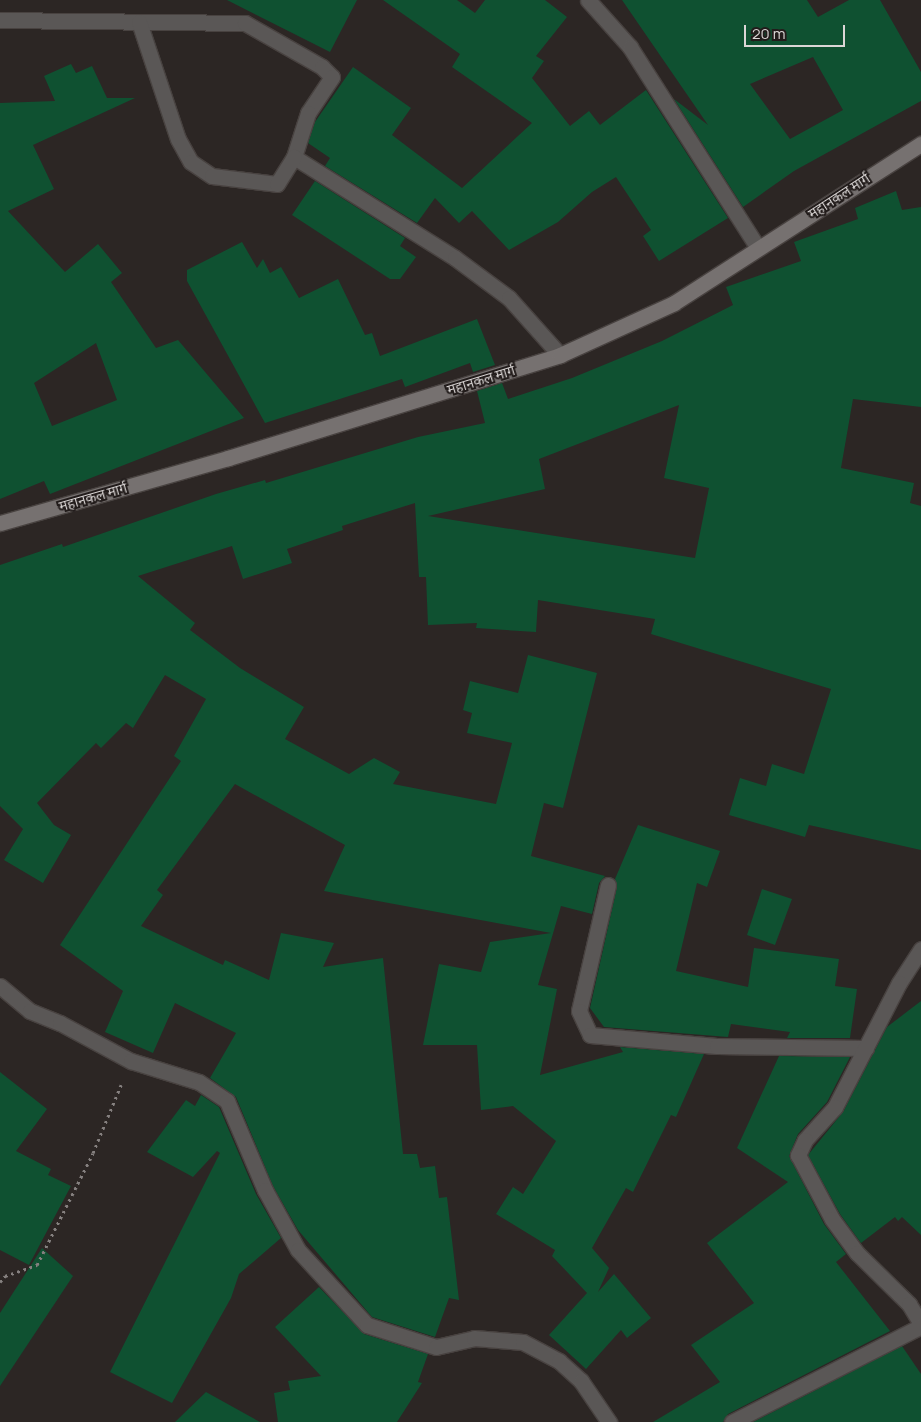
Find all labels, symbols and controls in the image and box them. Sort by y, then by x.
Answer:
scale bar [746,15,847,47]
text: 20 m [752,23,785,44]
street label: महानकल मार्ग [805,170,873,222]
street label: महानकल मार्ग [445,362,517,398]
street label: महानकल मार्ग [57,479,129,515]

